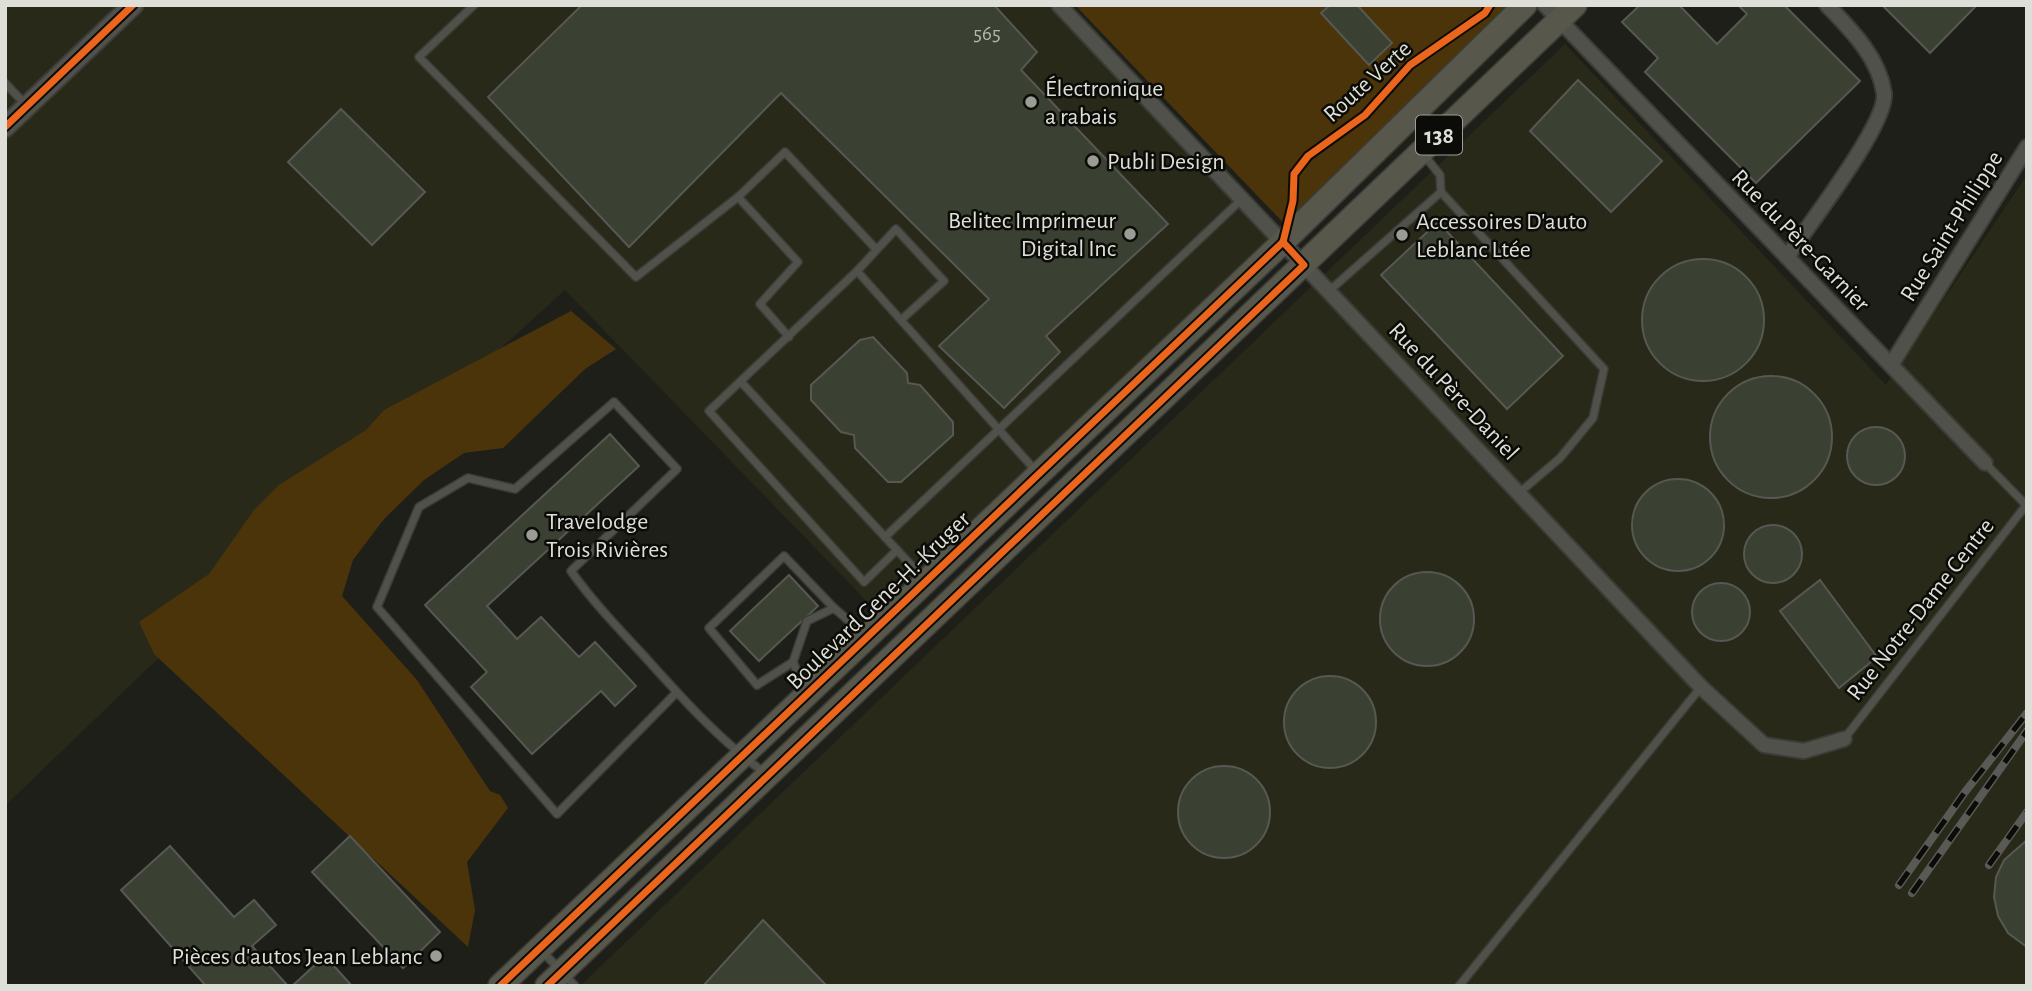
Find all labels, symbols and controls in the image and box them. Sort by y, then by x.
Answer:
house number: 565 [973,23,1001,44]
street label: Route Verte [1319,37,1416,127]
place label: Électronique a rabais [1045,75,1163,129]
marker: Électronique a rabais [1023,94,1039,110]
road number: 138 [1416,116,1462,154]
street label: Rue Saint-Philippe [1896,147,2008,306]
place label: Publi Design [1107,150,1225,174]
marker: Publi Design [1085,153,1101,169]
street label: Rue du Père-Garnier [1727,165,1874,317]
place label: Belitec Imprimeur Digital Inc [948,209,1116,261]
place label: Accessoires D'auto Leblanc Ltée [1416,210,1587,262]
marker: Belitec Imprimeur Digital Inc [1122,226,1138,242]
marker: Accessoires D'auto Leblanc Ltée [1394,227,1410,243]
street label: Rue du Père-Daniel [1384,318,1523,465]
street label: Boulevard Gene-H.-Kruger [782,507,975,694]
place label: Travelodge Trois Rivières [546,510,668,562]
street label: Rue Notre-Dame Centre [1843,514,1999,705]
marker: Travelodge Trois Rivières [524,527,540,543]
place label: Pièces d'autos Jean Leblanc [171,945,422,969]
marker: Pièces d'autos Jean Leblanc [428,948,444,964]

